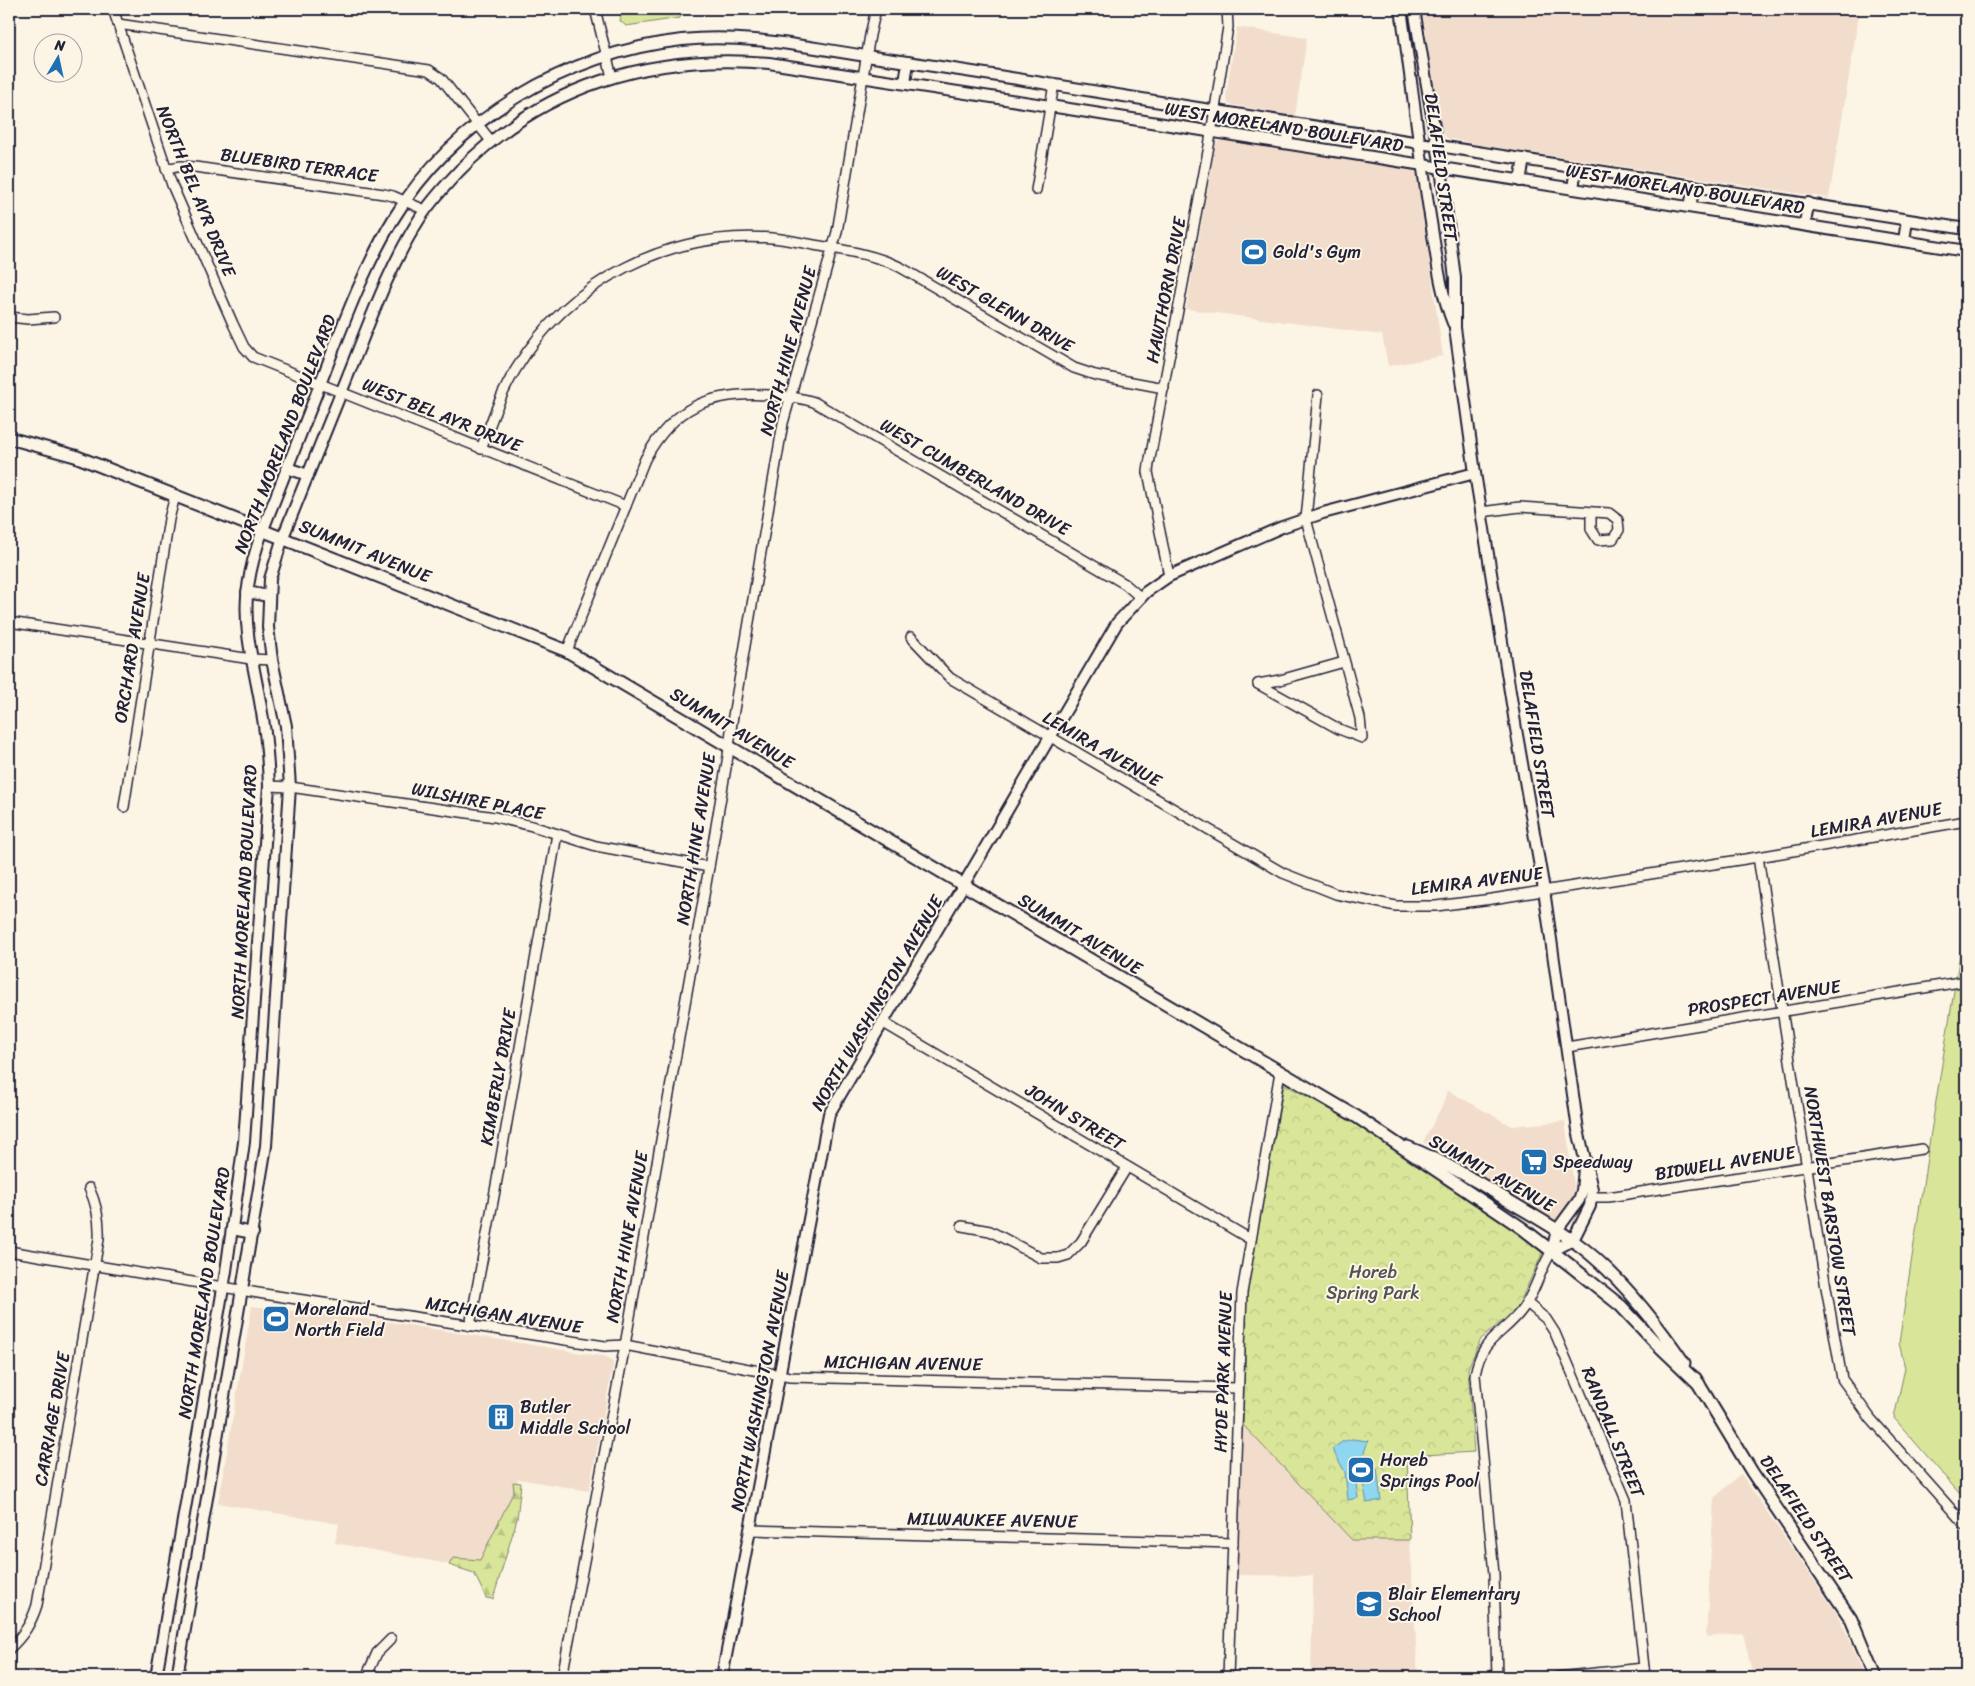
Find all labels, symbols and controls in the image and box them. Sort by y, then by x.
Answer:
north arrow [32,32,82,82]
text: N [52,32,67,59]
street label: DELAFIELD STREET [1415,91,1467,244]
street label: WEST MORELAND BOULEVARD [1163,92,1406,162]
street label: NORTH BEL AYR DRIVE [147,100,245,283]
street label: BLUEBIRD TERRACE [218,138,381,192]
street label: WEST MORELAND BOULEVARD [1564,154,1807,224]
street label: HAWTHORN DRIVE [1136,213,1196,366]
place label: Gold's Gym [1273,236,1361,268]
sports icon: Gold's Gym [1239,237,1269,267]
street label: WEST GLENN DRIVE [930,256,1081,362]
street label: NORTH HINE AVENUE [750,262,826,439]
street label: NORTH MORELAND BOULEVARD [225,309,346,558]
street label: WEST BEL AYR DRIVE [357,368,528,462]
street label: WEST CUMBERLAND DRIVE [874,409,1077,545]
street label: SUMMIT AVENUE [294,510,437,592]
street label: ORCHARD AVENUE [104,570,160,725]
street label: DELAFIELD STREET [1510,668,1565,821]
street label: SUMMIT AVENUE [664,678,801,778]
street label: LEMIRA AVENUE [1036,702,1168,797]
street label: NORTH HINE AVENUE [667,750,726,927]
street label: NORTH MORELAND BOULEVARD [221,764,267,1020]
street label: WILSHIRE PLACE [409,772,548,830]
street label: LEMIRA AVENUE [1808,793,1945,847]
street label: LEMIRA AVENUE [1409,857,1546,905]
street label: SUMMIT AVENUE [1012,884,1149,984]
street label: NORTH WASHINGTON AVENUE [802,888,953,1117]
street label: PROSPECT AVENUE [1685,970,1844,1026]
street label: KIMBERLY DRIVE [470,1005,526,1148]
street label: JOHN STREET [1018,1074,1132,1160]
street label: NORTHWEST BARSTOW STREET [1794,1084,1866,1339]
street label: SUMMIT AVENUE [1423,1125,1562,1221]
street label: BIDWELL AVENUE [1653,1136,1798,1190]
place label: Speedway [1553,1146,1633,1178]
supermarket icon: Speedway [1519,1147,1549,1177]
street label: NORTH HINE AVENUE [596,1148,658,1325]
street label: NORTH MORELAND BOULEVARD [168,1165,240,1421]
park label: Horeb Spring Park [1326,1256,1420,1309]
street label: NORTH WASHINGTON AVENUE [721,1267,799,1514]
street label: MICHIGAN AVENUE [423,1287,586,1343]
street label: HYDE PARK AVENUE [1204,1290,1242,1453]
place label: Moreland North Field [295,1293,386,1346]
sports icon: Moreland North Field [261,1304,291,1334]
street label: MICHIGAN AVENUE [824,1346,983,1380]
street label: CARRIAGE DRIVE [24,1348,80,1489]
street label: RANDALL STREET [1572,1362,1654,1503]
place label: Butler Middle School [520,1391,631,1444]
building icon: Butler Middle School [486,1402,516,1432]
place label: Horeb Springs Pool [1380,1444,1480,1497]
street label: DELAFIELD STREET [1751,1448,1862,1591]
sports icon: Horeb Springs Pool [1346,1455,1376,1485]
street label: MILWAUKEE AVENUE [907,1503,1078,1537]
place label: Blair Elementary School [1388,1578,1521,1631]
school or university icon: Blair Elementary School [1354,1589,1384,1619]

